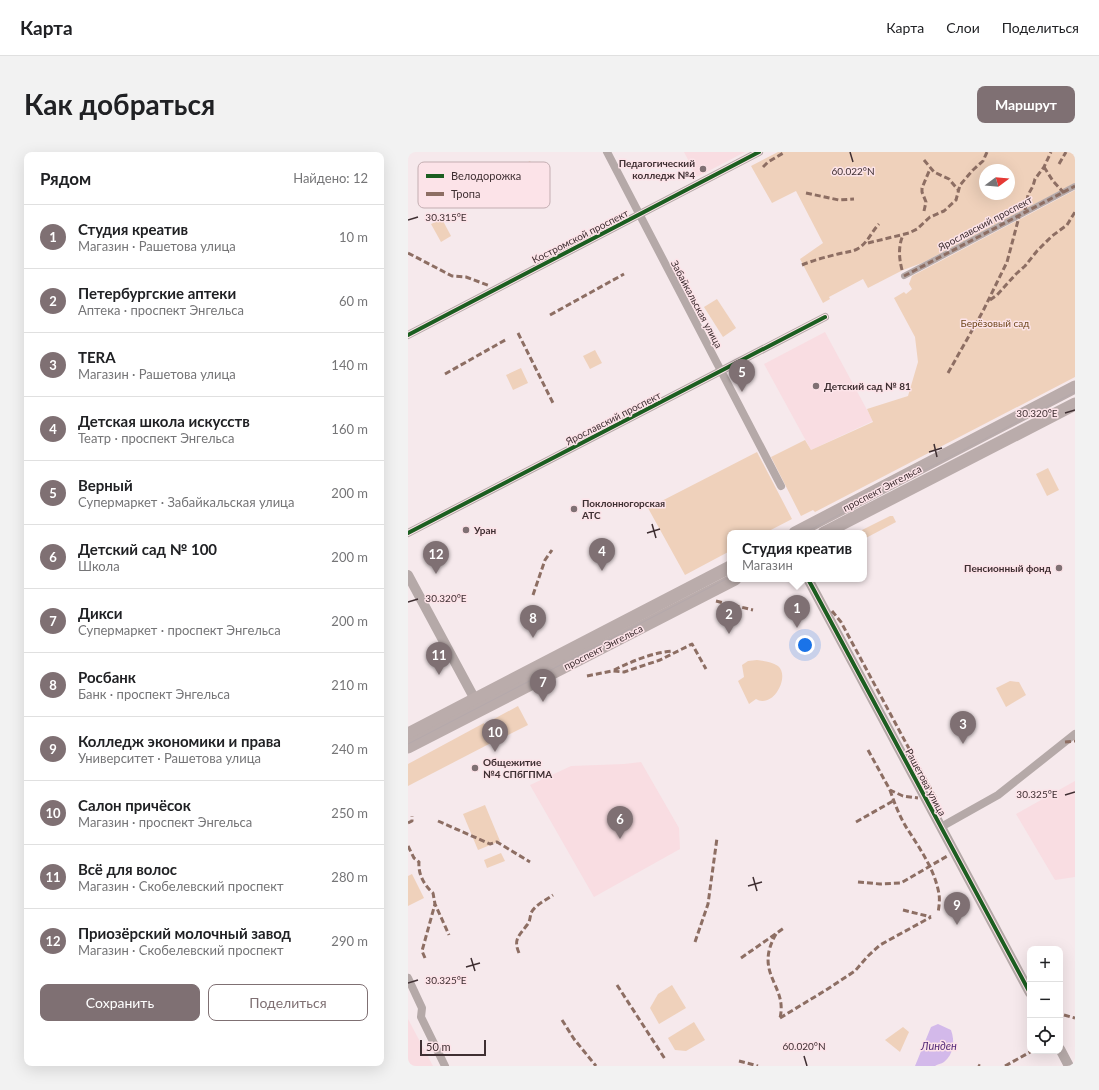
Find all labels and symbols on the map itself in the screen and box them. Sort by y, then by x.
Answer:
place label: Педагогический колледж №4 [619,157,695,181]
legend [418,162,550,208]
marker: Педагогический колледж №4 [698,164,708,174]
north arrow [979,164,1015,200]
text: 60.022°N [831,165,875,177]
text: Велодорожка [451,169,521,182]
text: Тропа [451,187,480,200]
street label: Ярославский проспект [935,193,1034,253]
street label: Костромской проспект [530,206,630,266]
text: 30.315°E [425,211,467,223]
street label: Забайкальская улица [669,258,725,350]
park label: Берёзовый сад [961,317,1029,329]
pin: 5 [729,359,755,392]
place label: Детский сад № 81 [824,380,911,392]
marker: Детский сад № 81 [811,381,821,391]
street label: Ярославский проспект [562,389,663,448]
text: 30.320°E [1016,407,1058,419]
street label: проспект Энгельса [841,462,923,514]
place label: Поклонногорская АТС [581,497,665,521]
marker: Поклонногорская АТС [569,504,579,514]
place label: Уран [473,524,496,536]
marker: Уран [461,525,471,535]
pin: 4 [589,538,615,571]
pin: 12 [423,541,449,574]
place label: Пенсионный фонд [964,562,1052,574]
marker: Пенсионный фонд [1054,563,1064,573]
text: 30.320°E [425,592,467,604]
pin: 1 [784,595,810,628]
pin: 2 [716,601,742,634]
pin: 8 [520,605,546,638]
street label: проспект Энгельса [561,622,645,672]
your location [795,635,815,655]
pin: 11 [426,642,452,675]
pin: 7 [530,669,556,702]
pin: 3 [950,711,976,744]
pin: 10 [482,719,508,752]
street label: Рашетова улица [903,746,949,818]
place label: Общежитие №4 СПбГПМА [483,756,552,780]
marker: Общежитие №4 СПбГПМА [470,763,480,773]
text: 30.325°E [1016,788,1058,800]
pin: 6 [607,806,633,839]
pin: 9 [944,892,970,925]
text: 30.325°E [425,974,467,986]
scale bar [420,1038,486,1057]
water label: Линден [920,1039,957,1052]
text: 60.020°N [782,1040,826,1052]

